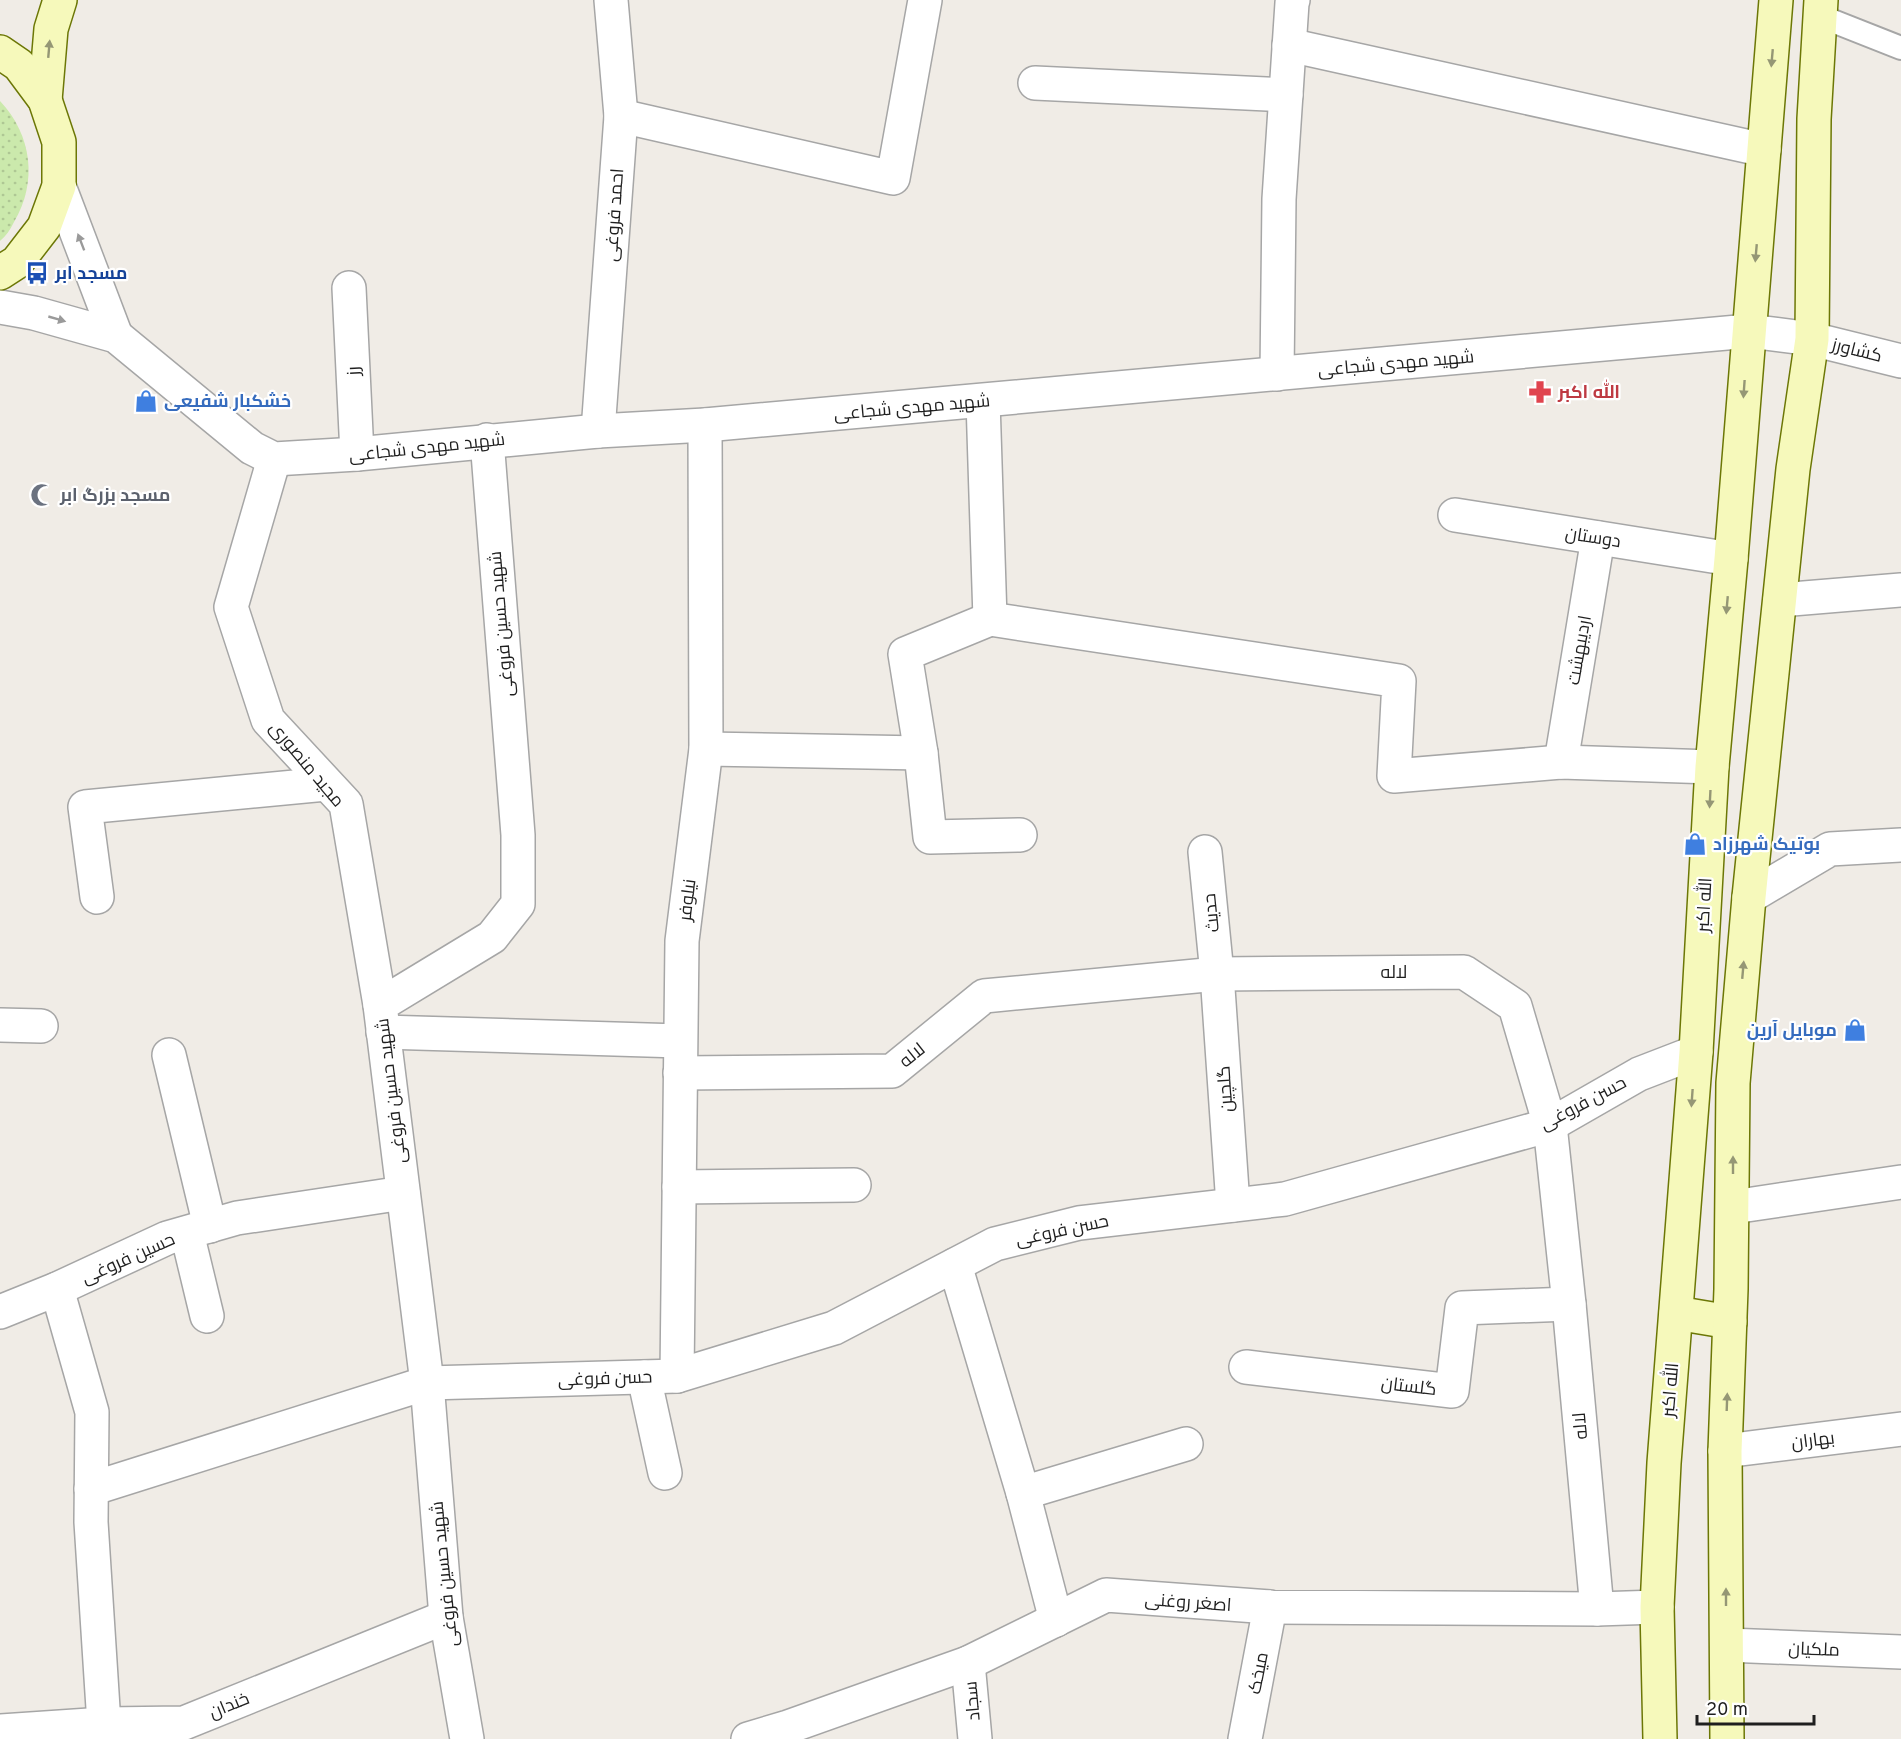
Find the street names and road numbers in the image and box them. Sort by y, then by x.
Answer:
street label: احمد فروغی [601,168,630,263]
street label: کشاورز [1828,334,1884,369]
street label: شهید مهدی شجاعی [1317,346,1475,383]
street label: رز [343,366,366,377]
street label: شهید مهدی شجاعی [833,390,991,427]
street label: شهید مهدی شجاعی [348,429,506,468]
street label: دوستان [1563,523,1622,554]
street label: شهید حسین فروغی [485,550,520,698]
street label: اردیبهشت [1563,614,1598,687]
street label: مجید منصوری [263,717,348,813]
street label: الله اکبر [1691,877,1718,934]
street label: نیلوفر [674,878,702,924]
street label: حدیث [1199,892,1226,934]
street label: لاله [1381,962,1407,985]
street label: شهید حسین فروغی [372,1017,413,1165]
street label: لاله [895,1039,931,1074]
street label: گلچین [1213,1065,1240,1113]
street label: حسن فروغی [1537,1072,1631,1137]
street label: حسن فروغی [1014,1210,1111,1253]
street label: حسین فروغی [78,1228,179,1290]
street label: الله اکبر [1656,1362,1685,1419]
street label: حسن فروغی [557,1366,653,1393]
street label: گلستان [1380,1373,1438,1402]
street label: لاله [1569,1411,1594,1440]
street label: بهاران [1790,1427,1836,1456]
street label: شهید حسین فروغی [426,1500,465,1648]
street label: اصغر روغنی [1144,1589,1232,1618]
street label: ملکیان [1788,1638,1840,1663]
street label: میخک [1244,1650,1275,1696]
street label: سجاد [960,1680,987,1722]
street label: خندان [206,1688,253,1725]

